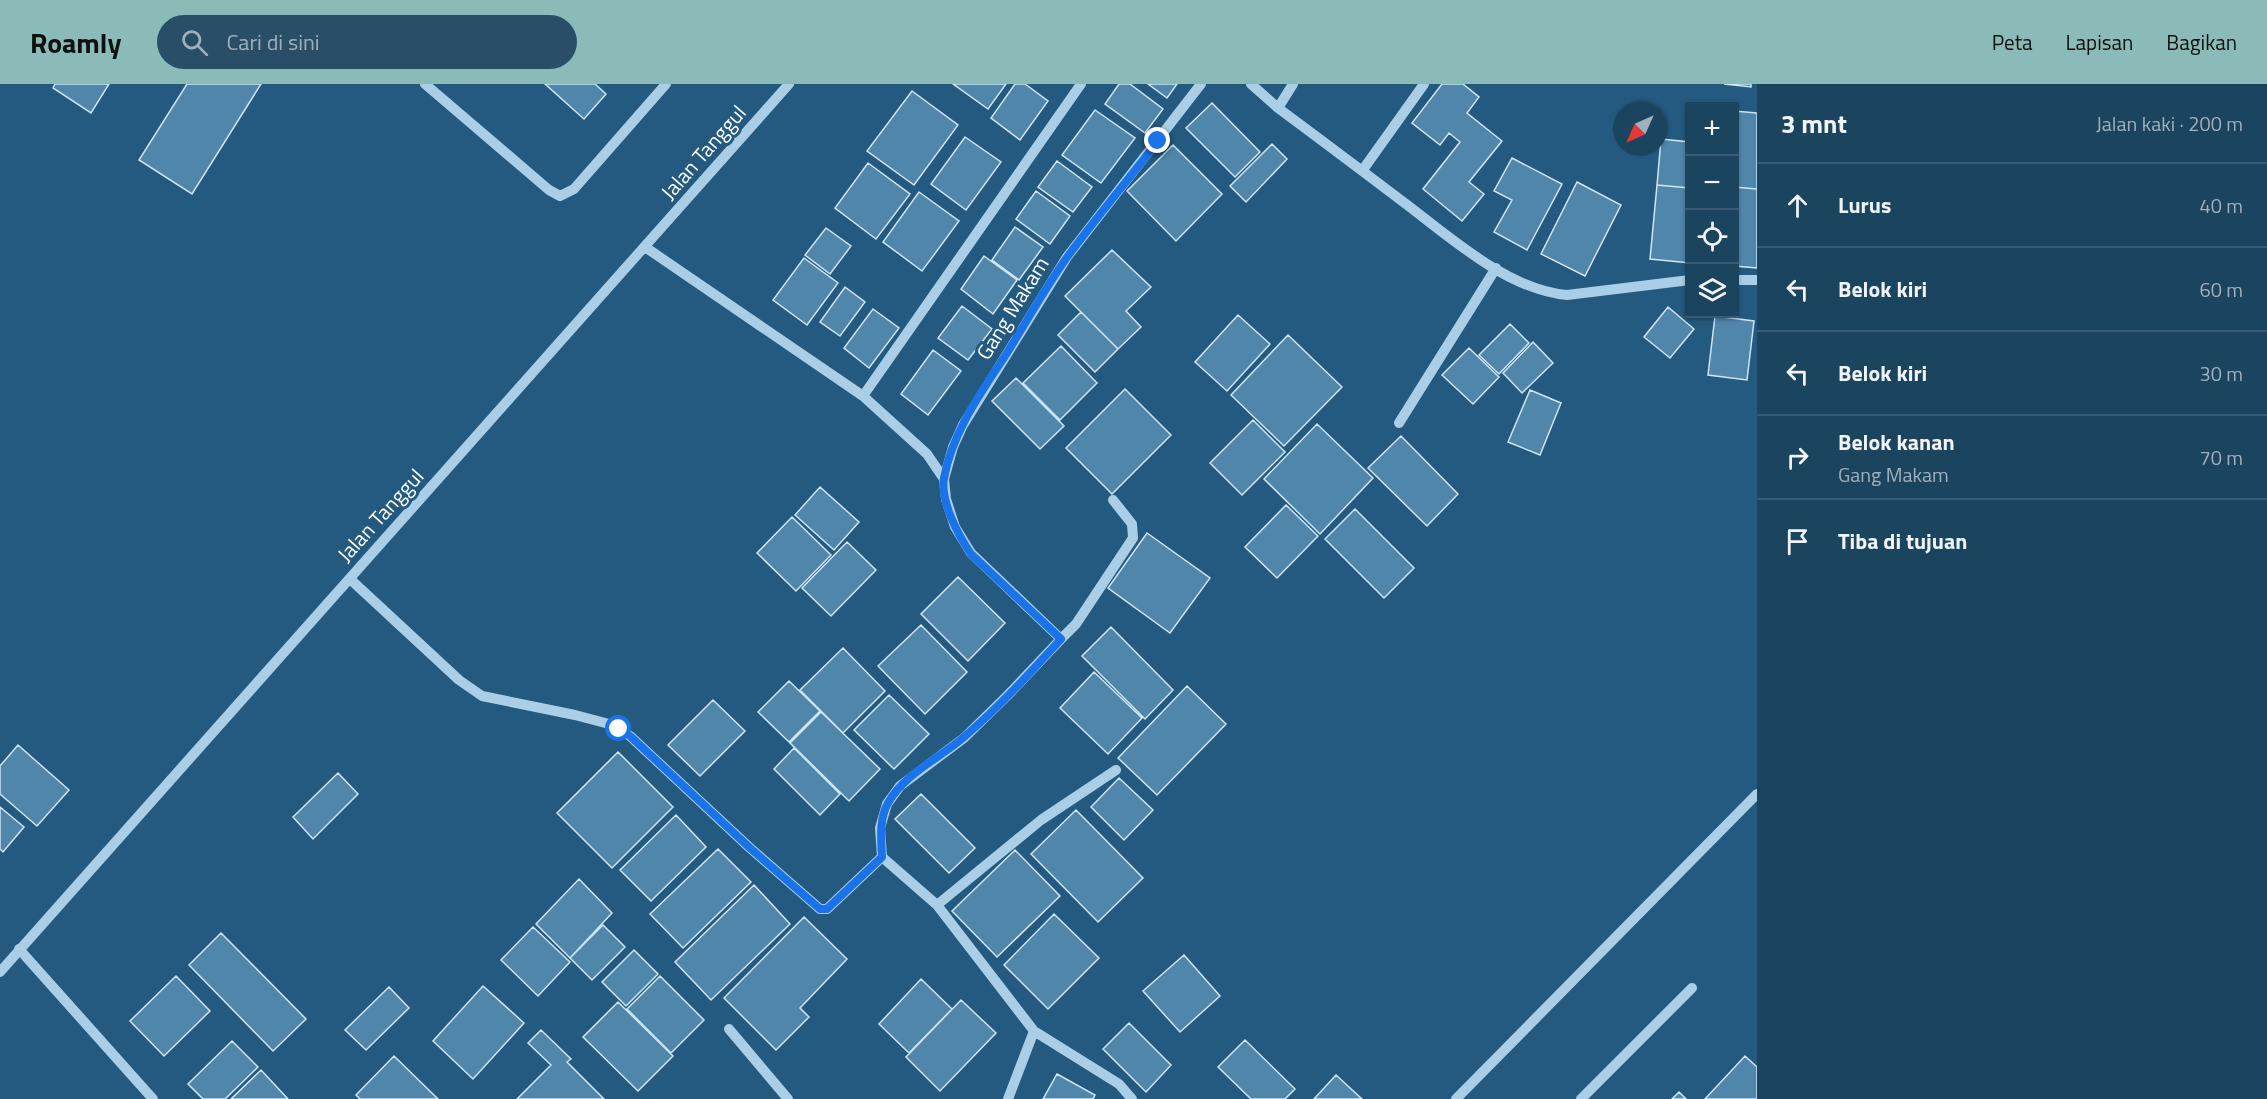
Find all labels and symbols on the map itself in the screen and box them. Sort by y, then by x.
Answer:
street label: Jalan Tanggul [653,98,753,206]
north arrow [1613,102,1667,156]
route end [1144,127,1170,153]
street label: Gang Makam [968,250,1056,366]
street label: Jalan Tanggul [329,461,431,569]
route start [605,715,631,741]

